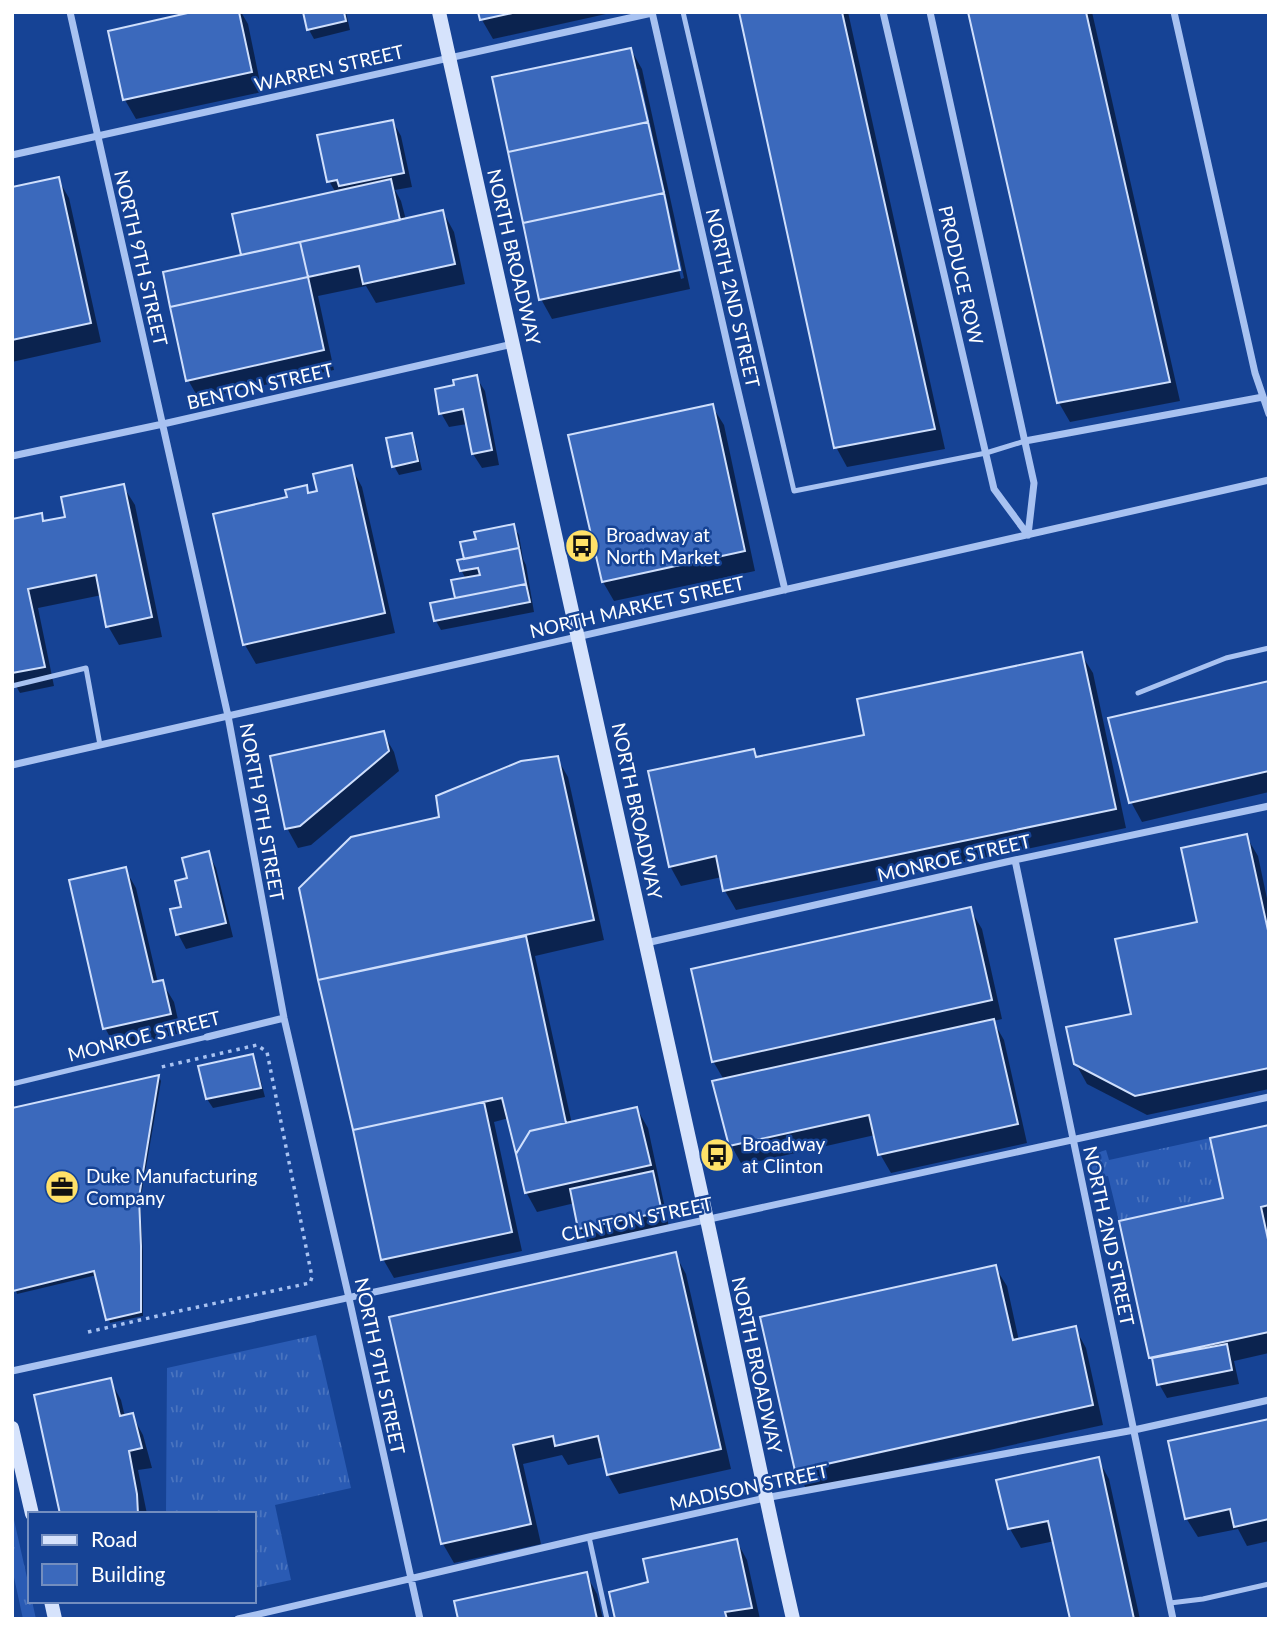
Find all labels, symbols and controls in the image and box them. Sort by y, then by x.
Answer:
street label: WARREN STREET [252,39,406,96]
street label: NORTH BROADWAY [483,167,546,347]
street label: NORTH 9TH STREET [110,168,173,348]
street label: PRODUCE ROW [934,203,989,347]
street label: NORTH 2ND STREET [702,206,765,390]
street label: BENTON STREET [184,357,335,414]
place label: Broadway at North Market [606,523,720,568]
bus stop icon: Broadway at North Market [563,527,601,565]
street label: NORTH MARKET STREET [527,571,747,642]
street label: NORTH BROADWAY [608,720,667,901]
street label: NORTH 9TH STREET [236,721,289,903]
street label: MONROE STREET [875,829,1033,886]
street label: MONROE STREET [65,1005,223,1066]
place label: Broadway at Clinton [742,1132,825,1177]
bus stop icon: Broadway at Clinton [698,1136,736,1174]
street label: NORTH 2ND STREET [1079,1144,1140,1328]
place label: Duke Manufacturing Company [86,1164,257,1209]
office icon: Duke Manufacturing Company [43,1168,81,1206]
street label: CLINTON STREET [559,1191,715,1246]
street label: NORTH BROADWAY [728,1274,787,1455]
street label: NORTH 9TH STREET [351,1275,410,1456]
street label: MADISON STREET [667,1458,830,1515]
legend [28,1512,256,1603]
text: Road [91,1526,138,1551]
text: Building [91,1561,166,1586]

